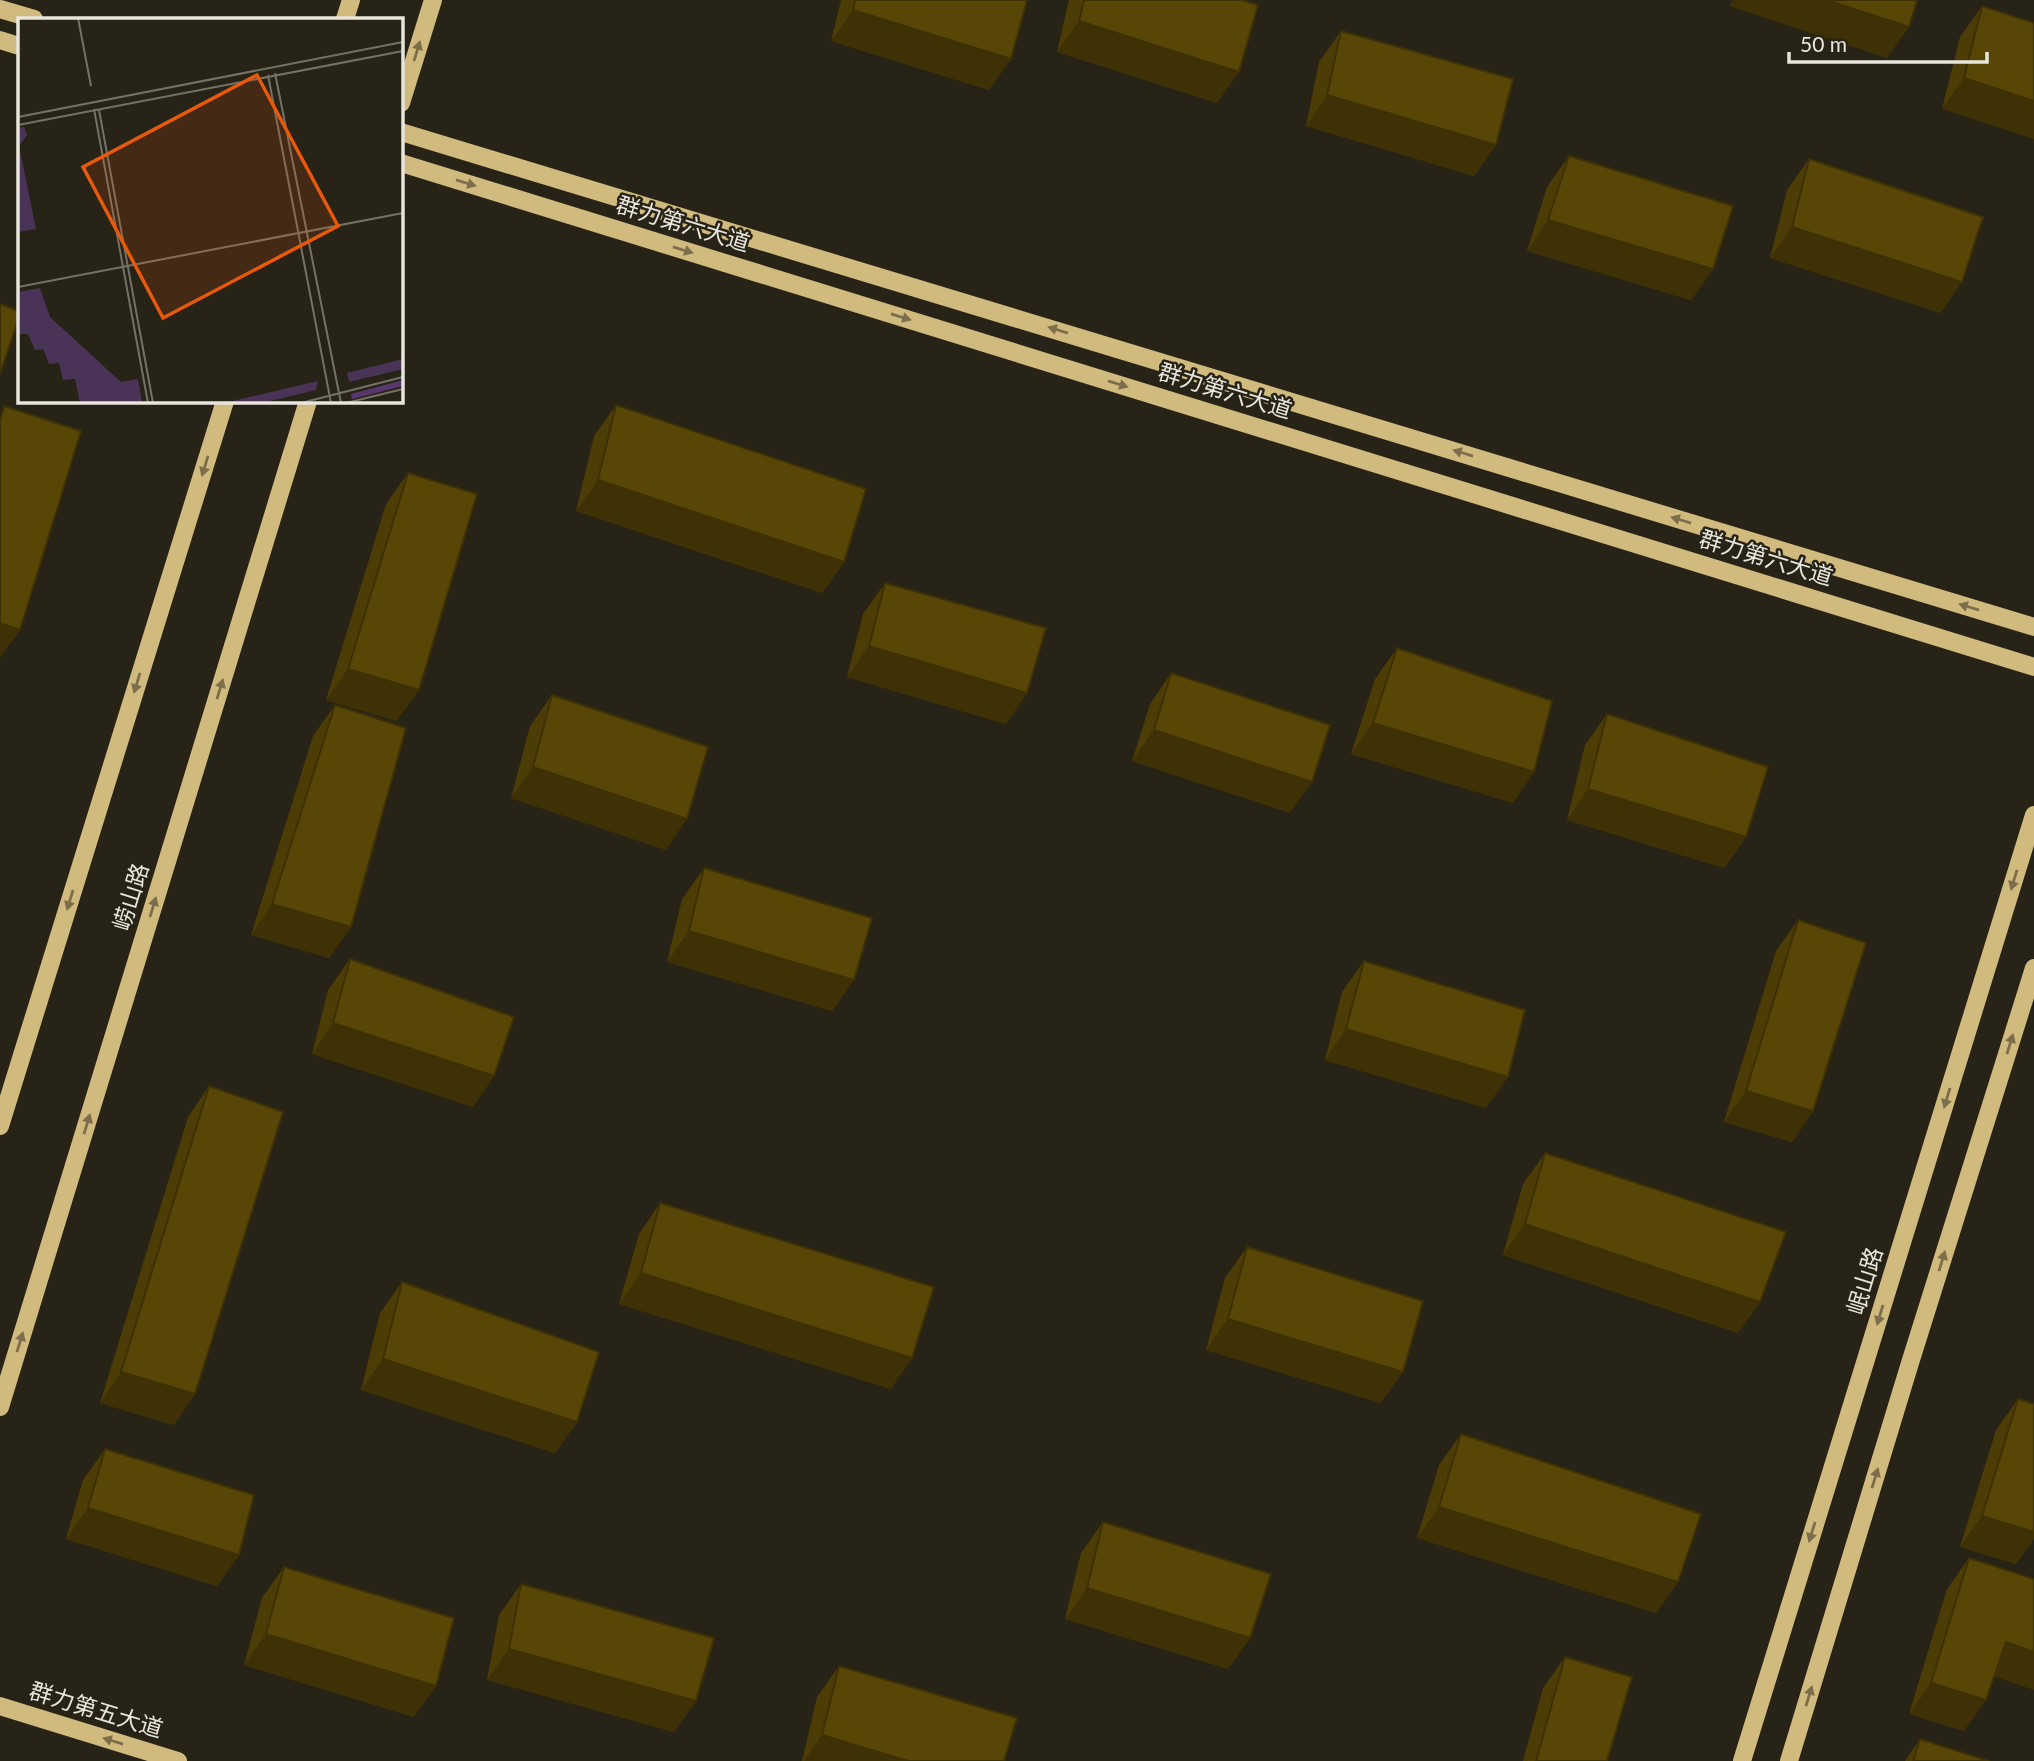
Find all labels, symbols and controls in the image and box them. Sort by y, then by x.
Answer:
inset map [18,18,402,402]
scale bar [1789,21,1987,65]
text: 50 m [1800,31,1847,56]
one-way arrow [412,41,422,62]
one-way arrow [456,178,477,188]
street label: 群力第六大道 [613,189,753,257]
one-way arrow [673,245,694,256]
one-way arrow [890,312,911,323]
one-way arrow [1047,325,1068,335]
street label: 群力第六大道 [1155,356,1295,424]
one-way arrow [1108,379,1129,390]
one-way arrow [1452,448,1473,458]
one-way arrow [199,456,209,477]
one-way arrow [1670,514,1691,524]
street label: 群力第六大道 [1696,523,1836,591]
one-way arrow [1958,602,1979,612]
one-way arrow [132,673,142,694]
one-way arrow [215,678,225,699]
street label: 崂山路 [107,860,154,934]
one-way arrow [2008,870,2018,891]
one-way arrow [64,890,75,911]
one-way arrow [149,896,159,917]
one-way arrow [2005,1033,2016,1054]
one-way arrow [1941,1087,1951,1108]
one-way arrow [82,1113,92,1134]
street label: 岷山路 [1841,1244,1888,1318]
one-way arrow [1937,1250,1947,1271]
one-way arrow [1874,1305,1884,1326]
one-way arrow [15,1331,26,1352]
one-way arrow [1870,1467,1880,1488]
one-way arrow [1807,1522,1817,1543]
street label: 群力第五大道 [26,1675,166,1743]
one-way arrow [1804,1685,1814,1706]
one-way arrow [102,1735,123,1746]

